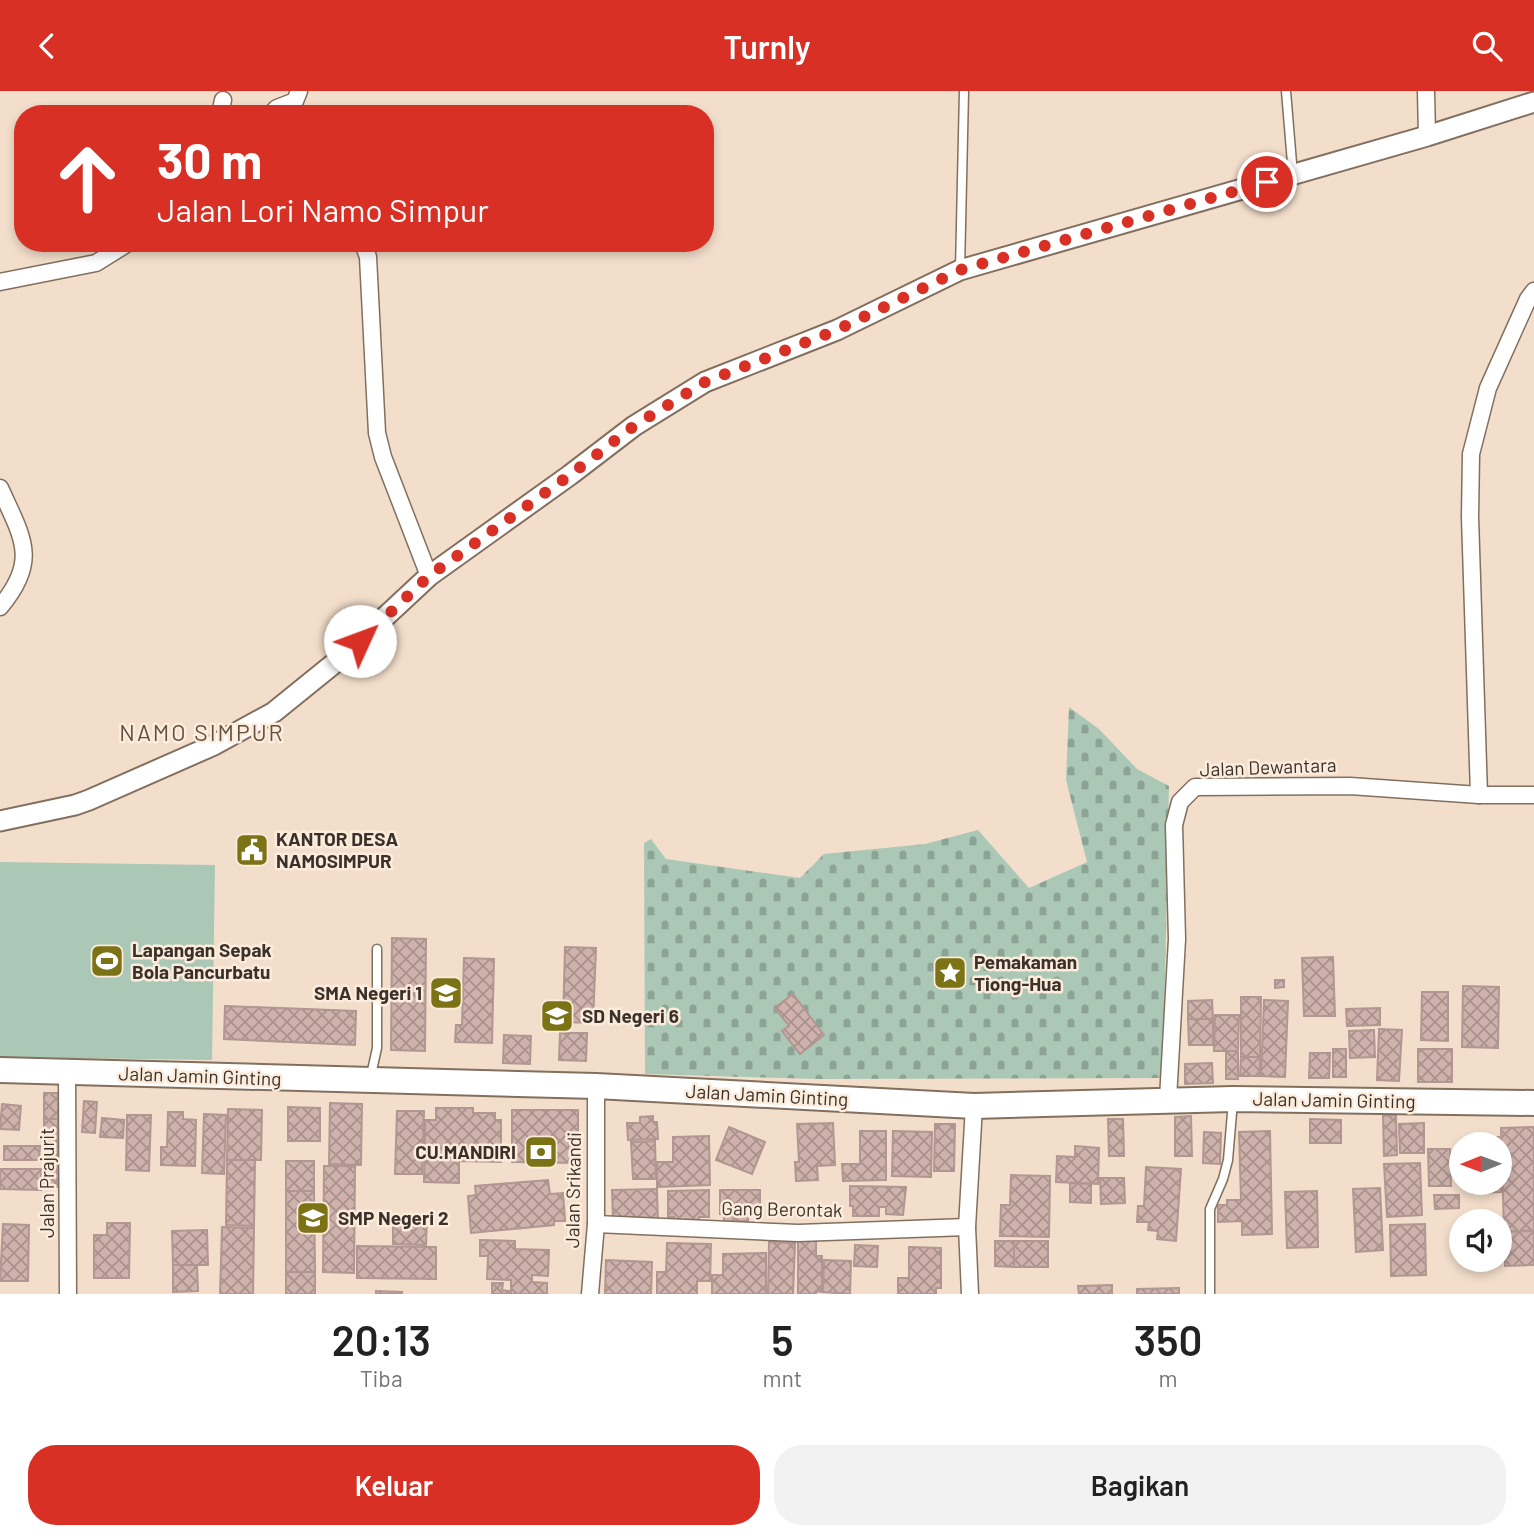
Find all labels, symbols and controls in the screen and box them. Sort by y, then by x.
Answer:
icon: back [28,27,66,65]
text: Turnly [723,27,811,65]
icon: search [1468,27,1506,65]
text: 30 m [157,130,262,189]
icon: ahead [42,133,133,224]
pin [1237,152,1297,212]
icon: arrive [1248,163,1286,201]
text: Jalan Lori Namo Simpur [157,190,489,228]
position arrow [323,604,397,678]
district label: NAMO SIMPUR [119,718,285,746]
street label: Jalan Dewantara [1199,753,1337,780]
place label: KANTOR DESA NAMOSIMPUR [276,827,398,872]
public building icon: KANTOR DESA NAMOSIMPUR [233,831,271,869]
place label: Lapangan Sepak Bola Pancurbatu [132,938,272,983]
sports icon: Lapangan Sepak Bola Pancurbatu [88,942,126,980]
place label: Pemakaman Tiong-Hua [974,950,1077,995]
place icon: Pemakaman Tiong-Hua [931,954,969,992]
school or university icon: SMA Negeri 1 [427,974,465,1012]
place label: SMA Negeri 1 [314,981,422,1004]
school or university icon: SD Negeri 6 [538,997,576,1035]
place label: SD Negeri 6 [582,1004,679,1027]
street label: Jalan Jamin Ginting [118,1061,282,1090]
street label: Jalan Jamin Ginting [685,1079,849,1110]
street label: Jalan Jamin Ginting [1252,1087,1416,1112]
street label: Jalan Prajurit [35,1128,58,1238]
street label: Jalan Srikandi [560,1132,585,1248]
north arrow [1449,1132,1512,1195]
map controls [1449,1132,1512,1272]
bank icon: CU.MANDIRI [522,1133,560,1171]
place label: CU.MANDIRI [415,1140,516,1163]
street label: Gang Berontak [721,1196,843,1221]
school or university icon: SMP Negeri 2 [294,1199,332,1237]
place label: SMP Negeri 2 [338,1206,449,1229]
button: sound [1449,1209,1512,1272]
text: 20:13 [332,1314,431,1364]
text: 5 [771,1314,793,1364]
text: 350 [1134,1314,1202,1364]
text: Tiba [360,1364,403,1392]
text: mnt [762,1364,802,1392]
text: m [1159,1364,1178,1392]
button: Keluar [28,1445,760,1525]
button: Bagikan [774,1445,1506,1525]

